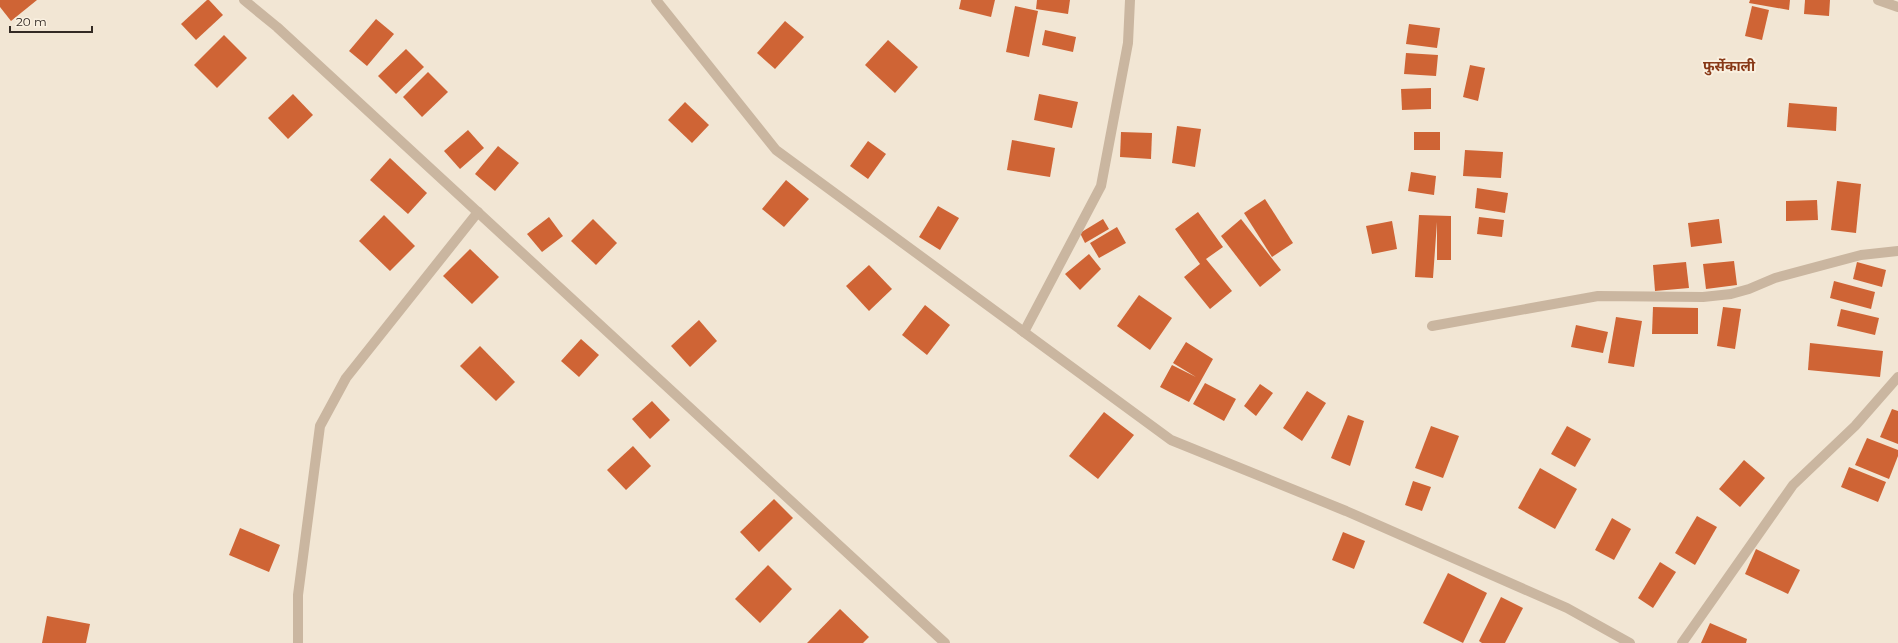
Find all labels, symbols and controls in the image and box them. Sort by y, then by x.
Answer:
scale bar [10,8,92,34]
text: 20 m [16,14,47,29]
district label: फुर्सेकाली [1703,57,1756,76]

